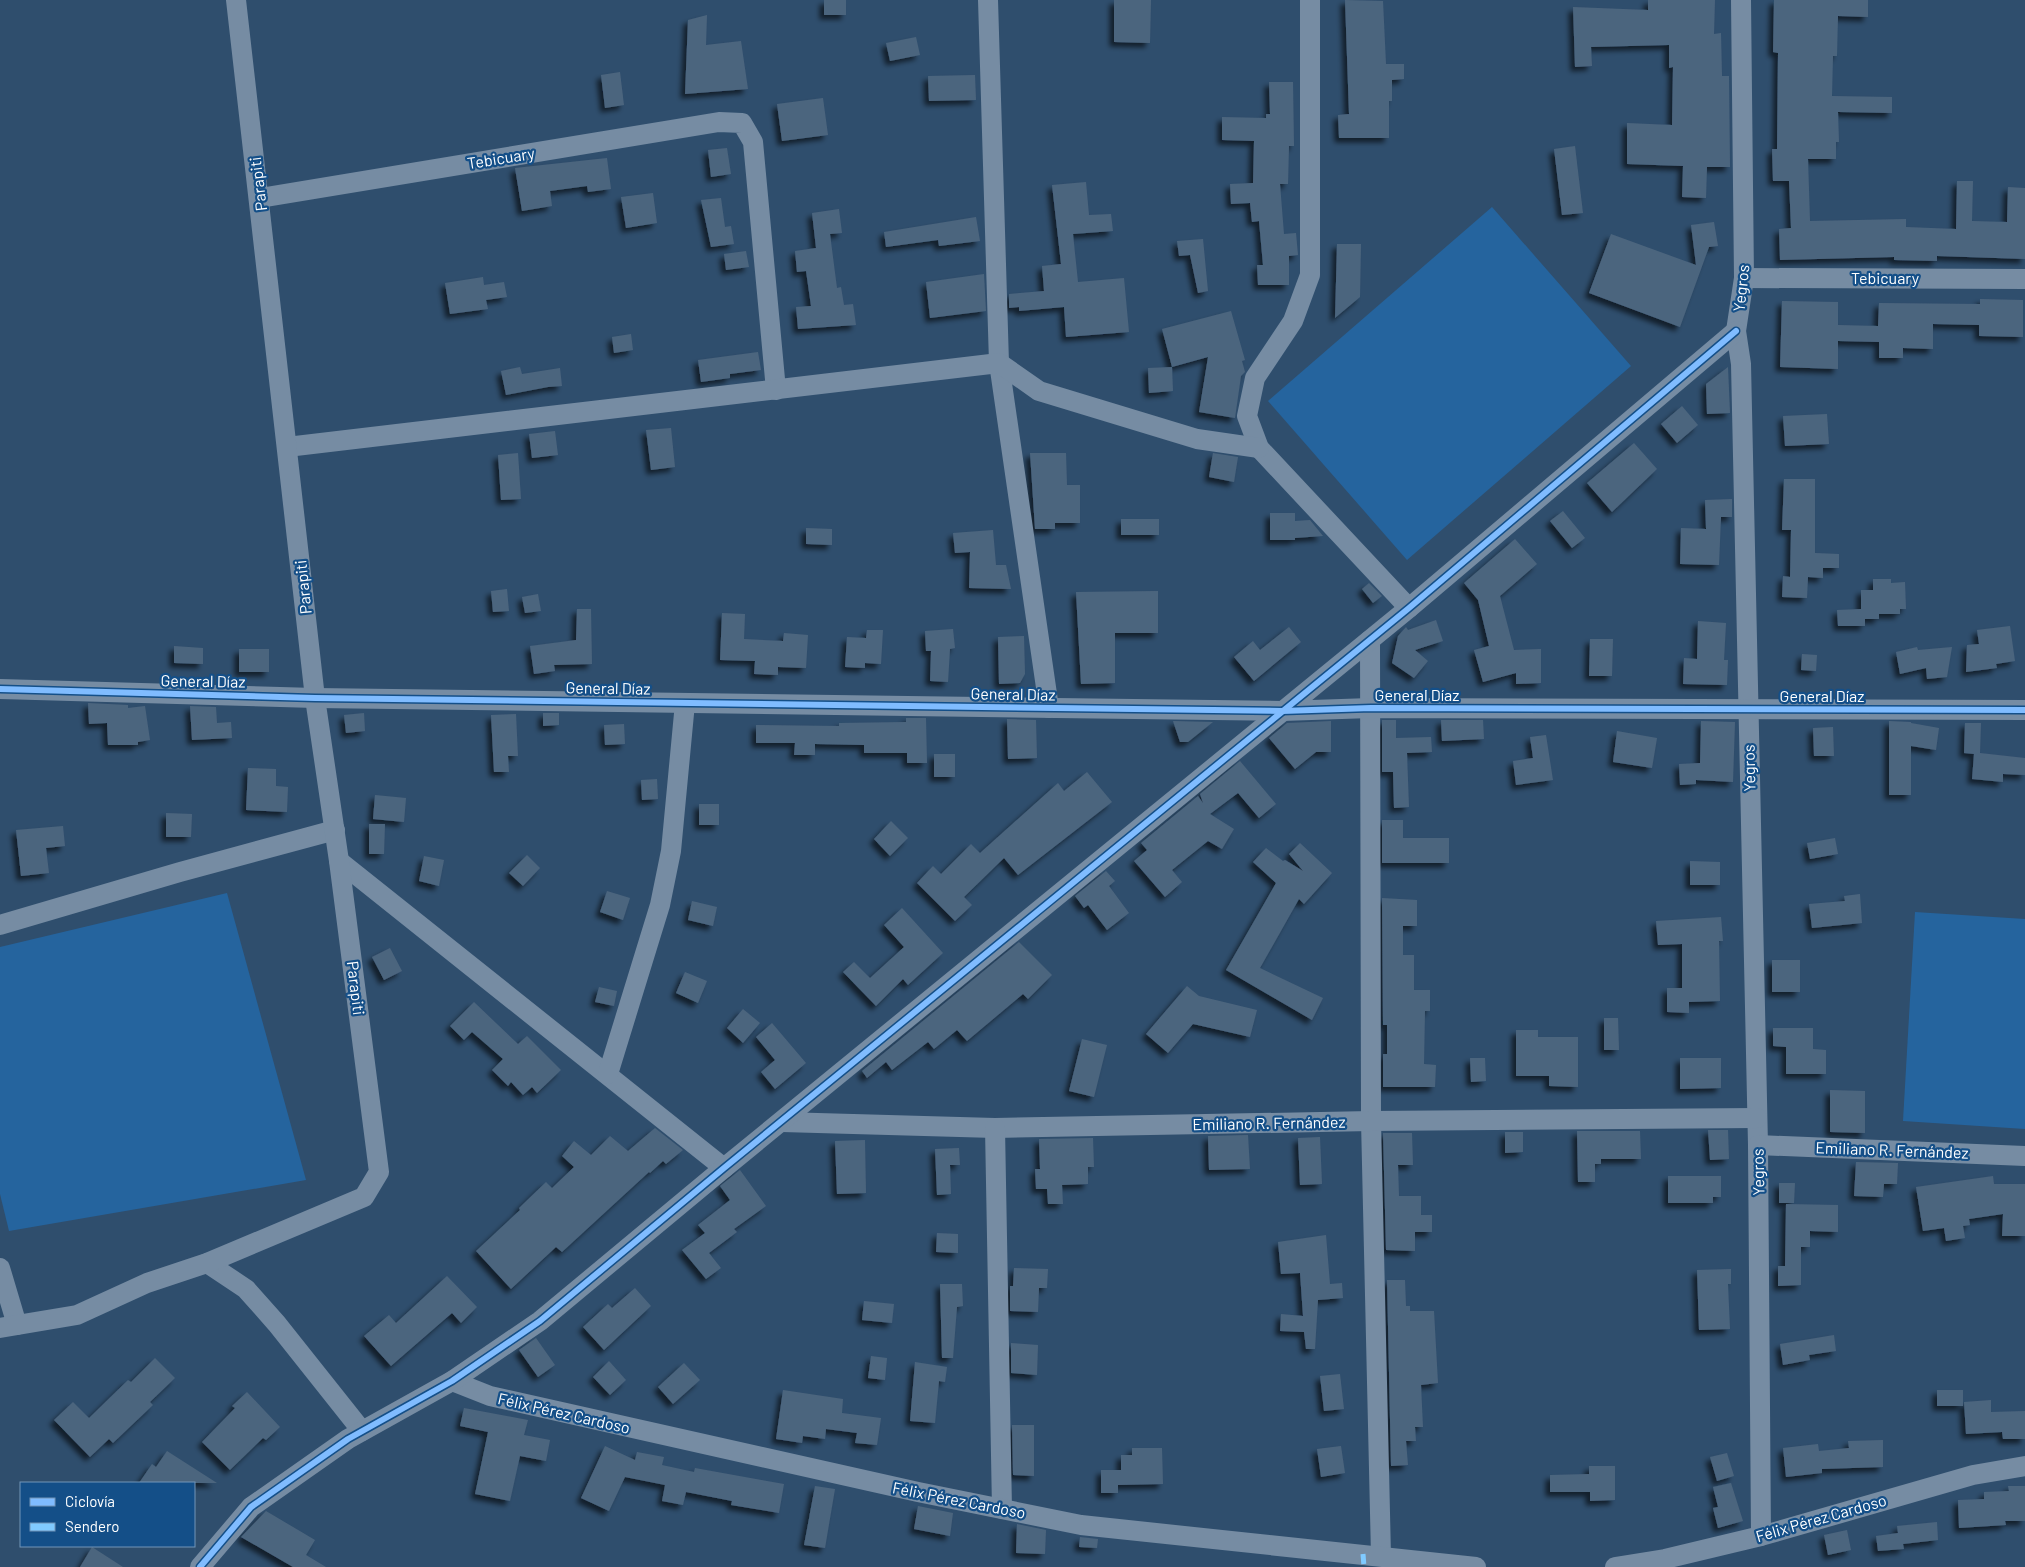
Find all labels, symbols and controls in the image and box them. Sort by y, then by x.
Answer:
street label: Tebicuary [466,143,537,172]
street label: Parapiti [245,156,270,212]
street label: Yegros [1729,263,1752,312]
street label: Tebicuary [1851,268,1920,287]
street label: Parapiti [290,559,315,615]
street label: General Díaz [160,670,246,691]
street label: General Díaz [565,677,651,698]
street label: General Díaz [970,683,1056,704]
street label: General Díaz [1375,685,1459,704]
street label: General Díaz [1780,686,1864,705]
street label: Yegros [1739,744,1758,792]
street label: Parapiti [344,960,369,1016]
street label: Emiliano R. Fernández [1192,1112,1346,1133]
street label: Emiliano R. Fernández [1815,1137,1969,1162]
street label: Yegros [1748,1148,1767,1196]
street label: Félix Pérez Cardoso [496,1388,632,1437]
street label: Félix Pérez Cardoso [891,1477,1027,1522]
legend [20,1482,195,1547]
street label: Félix Pérez Cardoso [1753,1490,1888,1545]
text: Ciclovía [65,1492,115,1510]
text: Sendero [65,1517,119,1535]

